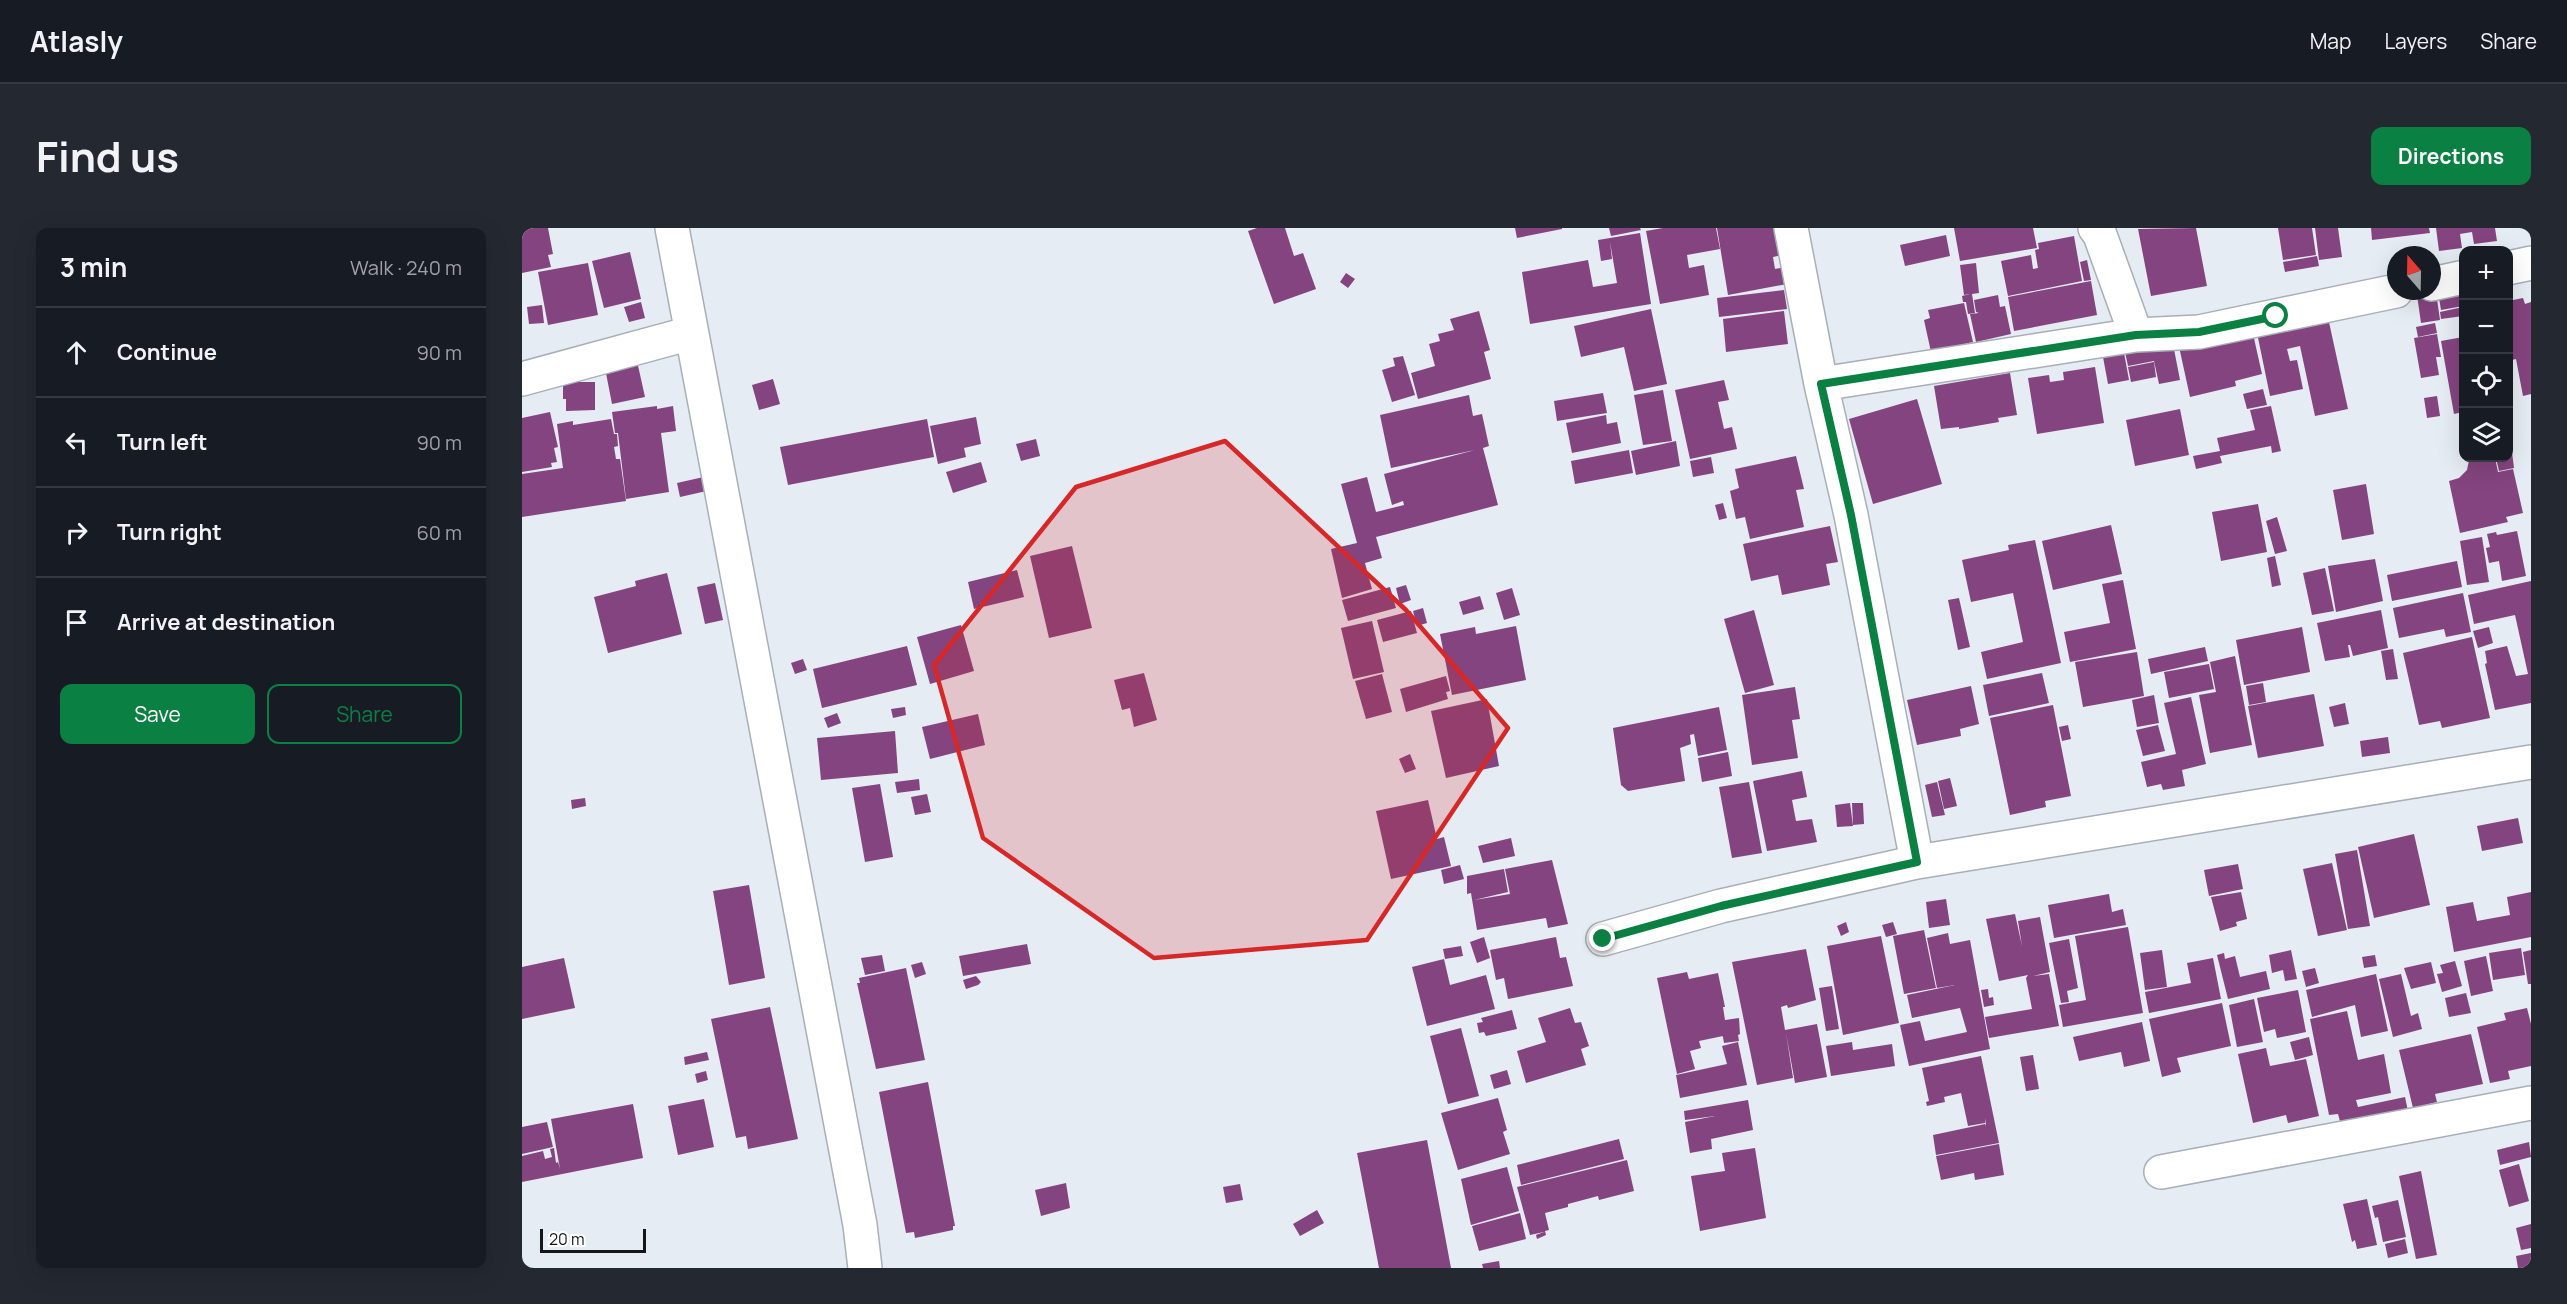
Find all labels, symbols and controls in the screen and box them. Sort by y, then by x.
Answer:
text: Atlasly [30,22,123,60]
text: Map [2310,27,2351,55]
text: Layers [2384,27,2447,55]
text: Share [2480,27,2537,55]
text: Find us [36,127,179,185]
button: Directions [2371,127,2531,185]
north arrow [2387,246,2441,300]
map controls [2459,246,2513,462]
button: + [2459,246,2513,300]
text: 3 min [60,249,127,285]
text: Walk · 240 m [350,254,462,281]
button: − [2459,300,2513,354]
route start [2262,302,2288,328]
icon: ahead [60,336,93,369]
text: Continue [117,337,217,367]
text: 90 m [416,339,462,366]
button: locate [2459,354,2513,408]
button: layers [2459,408,2513,462]
icon: left [60,426,93,459]
text: Turn left [117,427,207,457]
text: 90 m [416,429,462,456]
icon: right [60,516,93,549]
text: Turn right [117,517,222,547]
text: 60 m [416,519,462,546]
icon: arrive [60,606,93,639]
text: Arrive at destination [117,607,335,637]
button: Save [60,684,255,744]
button: Share [267,684,462,744]
route end [1589,925,1615,951]
scale bar [540,1226,646,1254]
text: 20 m [549,1228,585,1250]

